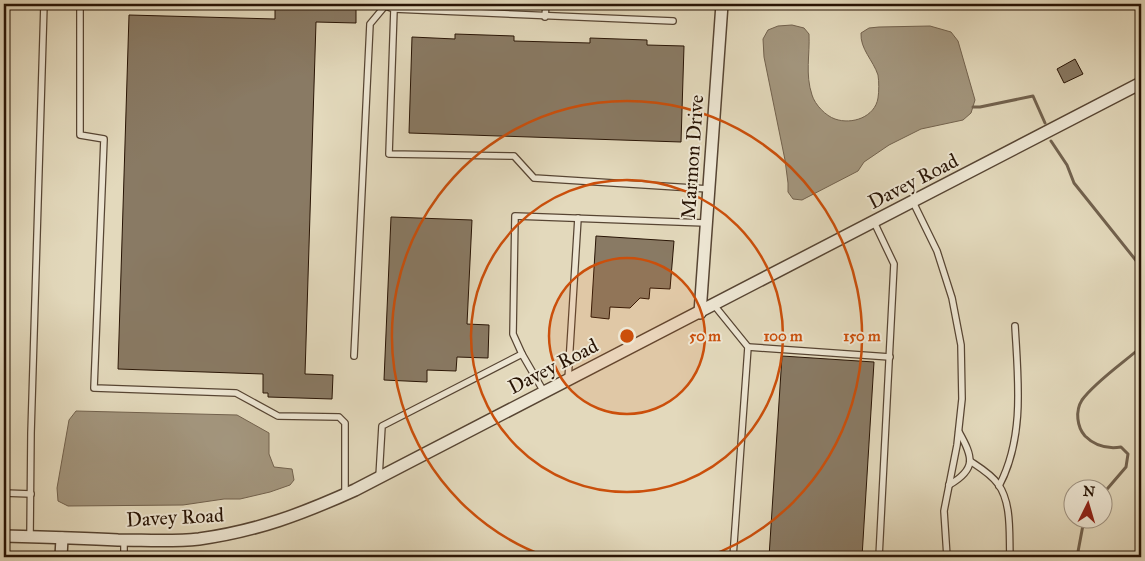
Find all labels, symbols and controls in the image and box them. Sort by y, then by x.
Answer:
street label: Marmon Drive [676,94,708,220]
street label: Davey Road [864,148,962,214]
centre of rings [618,327,636,345]
text: 50 m [689,327,721,345]
text: 100 m [763,327,803,345]
text: 150 m [843,327,881,345]
street label: Davey Road [504,333,602,399]
north arrow [1062,478,1112,528]
text: N [1082,483,1096,501]
street label: Davey Road [125,502,225,532]

